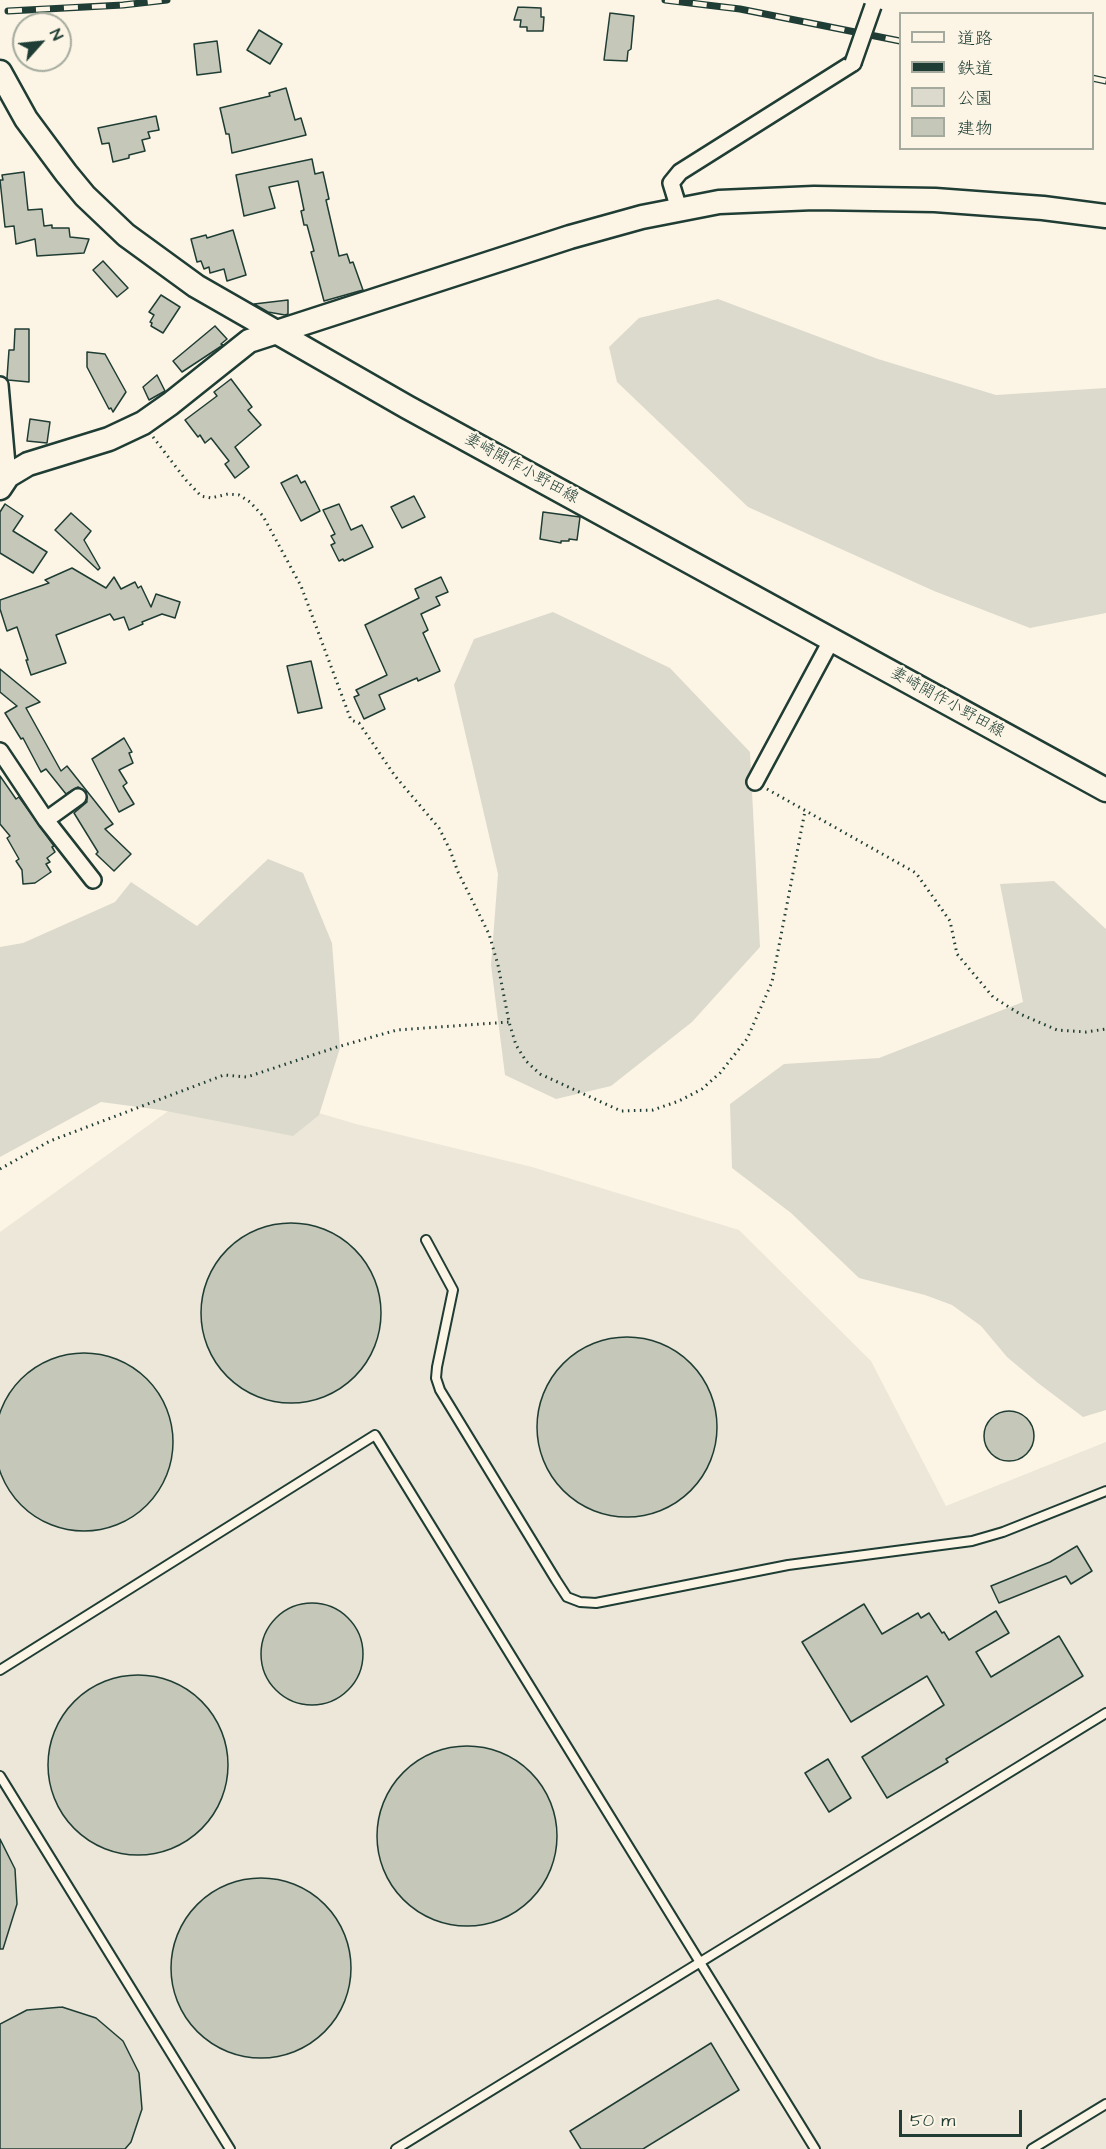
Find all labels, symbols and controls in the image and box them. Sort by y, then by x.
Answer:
north arrow [12,12,72,72]
legend [899,12,1094,150]
text: N [44,25,68,44]
text: 道路 [957,26,993,51]
text: 鉄道 [957,56,993,81]
text: 公園 [957,86,993,111]
text: 建物 [957,116,993,141]
street label: 妻崎開作小野田線 [460,430,582,508]
street label: 妻崎開作小野田線 [886,664,1008,742]
scale bar [902,2098,1025,2136]
text: 50 m [910,2108,955,2133]

